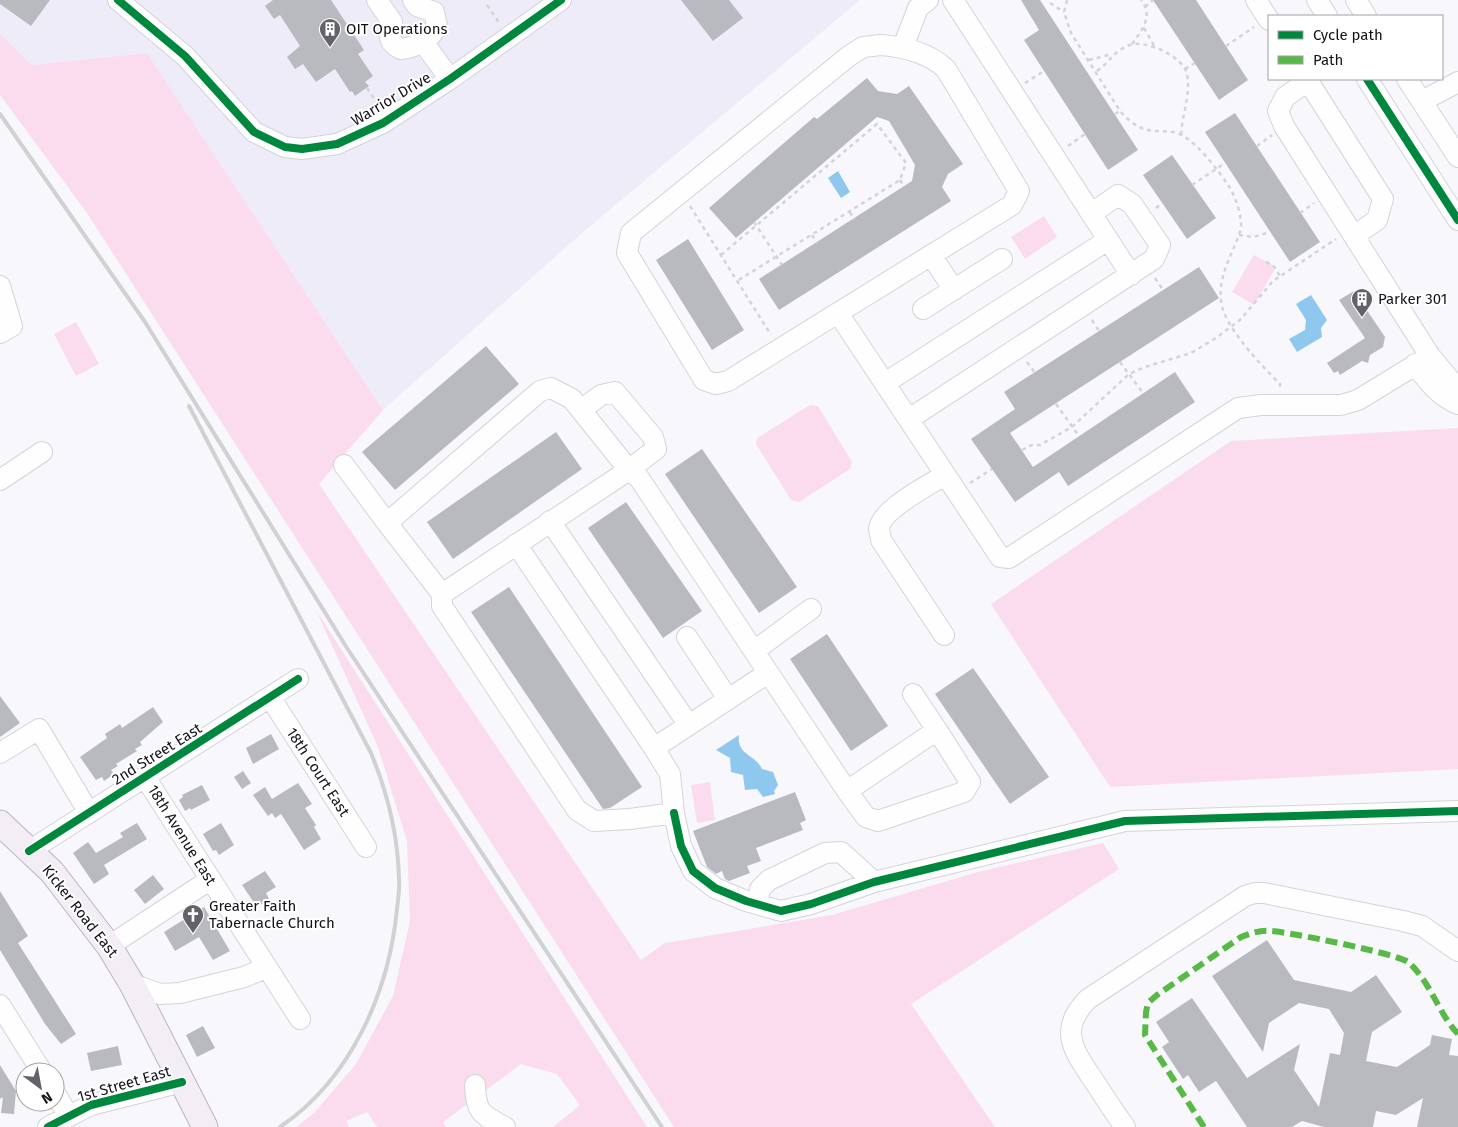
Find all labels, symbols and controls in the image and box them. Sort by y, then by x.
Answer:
legend [1268,15,1443,80]
building icon: OIT Operations [318,17,342,48]
place label: OIT Operations [346,20,448,38]
text: Cycle path [1313,26,1383,44]
text: Path [1313,51,1343,69]
street label: Warrior Drive [348,68,434,130]
building icon: Parker 301 [1350,287,1374,318]
place label: Parker 301 [1378,290,1447,308]
street label: 2nd Street East [109,719,206,789]
street label: 18th Court East [283,724,354,820]
street label: 18th Avenue East [144,781,220,889]
street label: Kicker Road East [38,861,122,961]
place label: Greater Faith Tabernacle Church [209,897,335,932]
church icon: Greater Faith Tabernacle Church [181,903,205,934]
north arrow [15,1062,65,1112]
street label: 1st Street East [75,1062,173,1106]
text: N [38,1088,55,1107]

